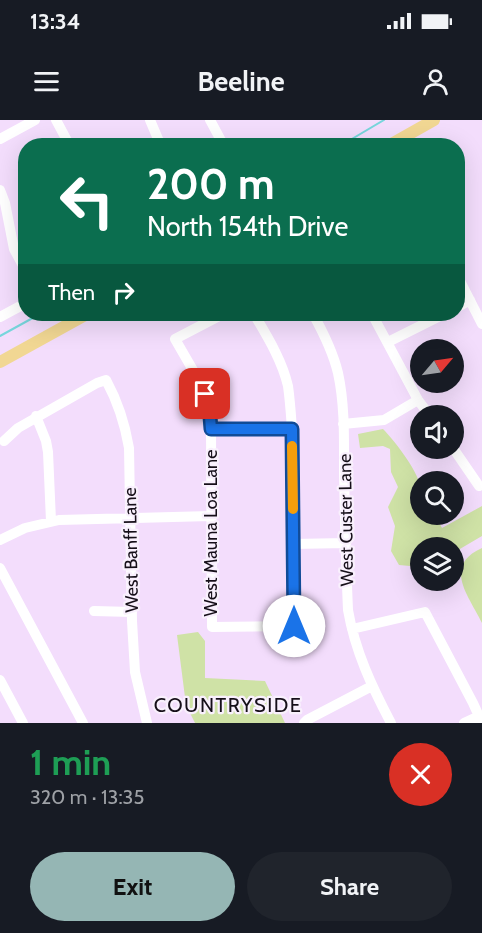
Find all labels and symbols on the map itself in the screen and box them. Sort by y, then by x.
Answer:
north arrow [410,339,464,393]
pin [179,368,230,419]
street label: West Mauna Loa Lane [200,450,222,616]
street label: West Custer Lane [334,453,358,587]
street label: West Banff Lane [119,487,143,613]
position arrow [262,594,326,658]
district label: COUNTRYSIDE [154,693,302,717]

